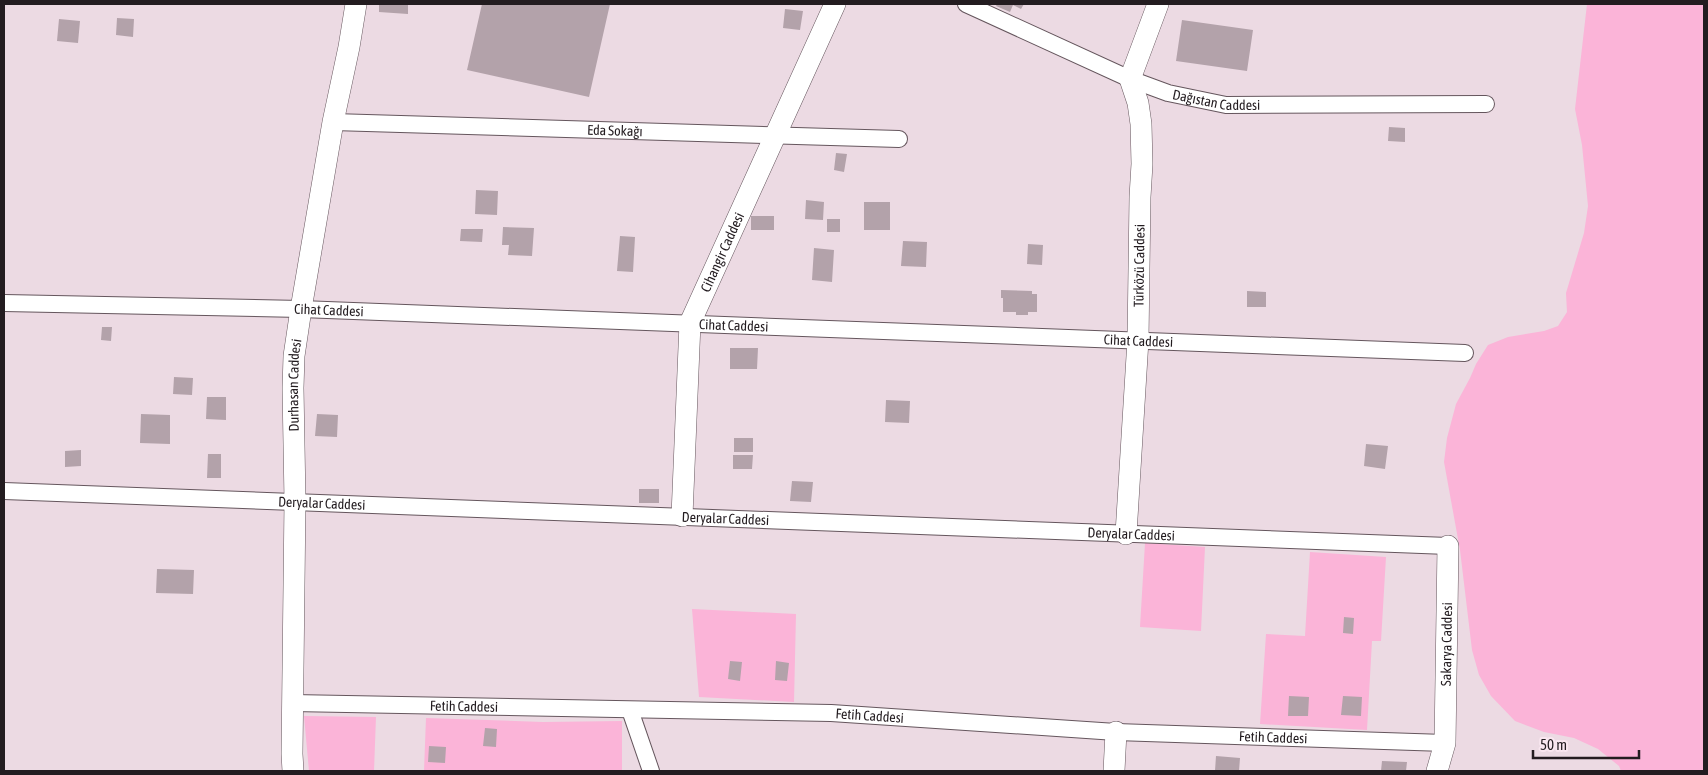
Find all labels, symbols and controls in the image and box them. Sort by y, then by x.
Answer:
street label: Dağıstan Caddesi [1171,86,1260,113]
street label: Eda Sokağı [587,122,643,139]
street label: Cihangir Caddesi [697,210,747,294]
street label: Türközü Caddesi [1130,224,1148,307]
street label: Cihat Caddesi [294,301,364,319]
street label: Cihat Caddesi [699,316,769,335]
street label: Cihat Caddesi [1103,331,1173,350]
street label: Durhasan Caddesi [285,338,304,432]
street label: Deryalar Caddesi [278,493,366,513]
street label: Deryalar Caddesi [681,509,769,528]
street label: Deryalar Caddesi [1087,524,1175,544]
street label: Sakarya Caddesi [1438,602,1455,686]
street label: Fetih Caddesi [430,698,498,715]
street label: Fetih Caddesi [835,705,904,726]
street label: Fetih Caddesi [1239,728,1308,746]
scale bar [1533,728,1639,760]
text: 50 m [1540,736,1567,753]

